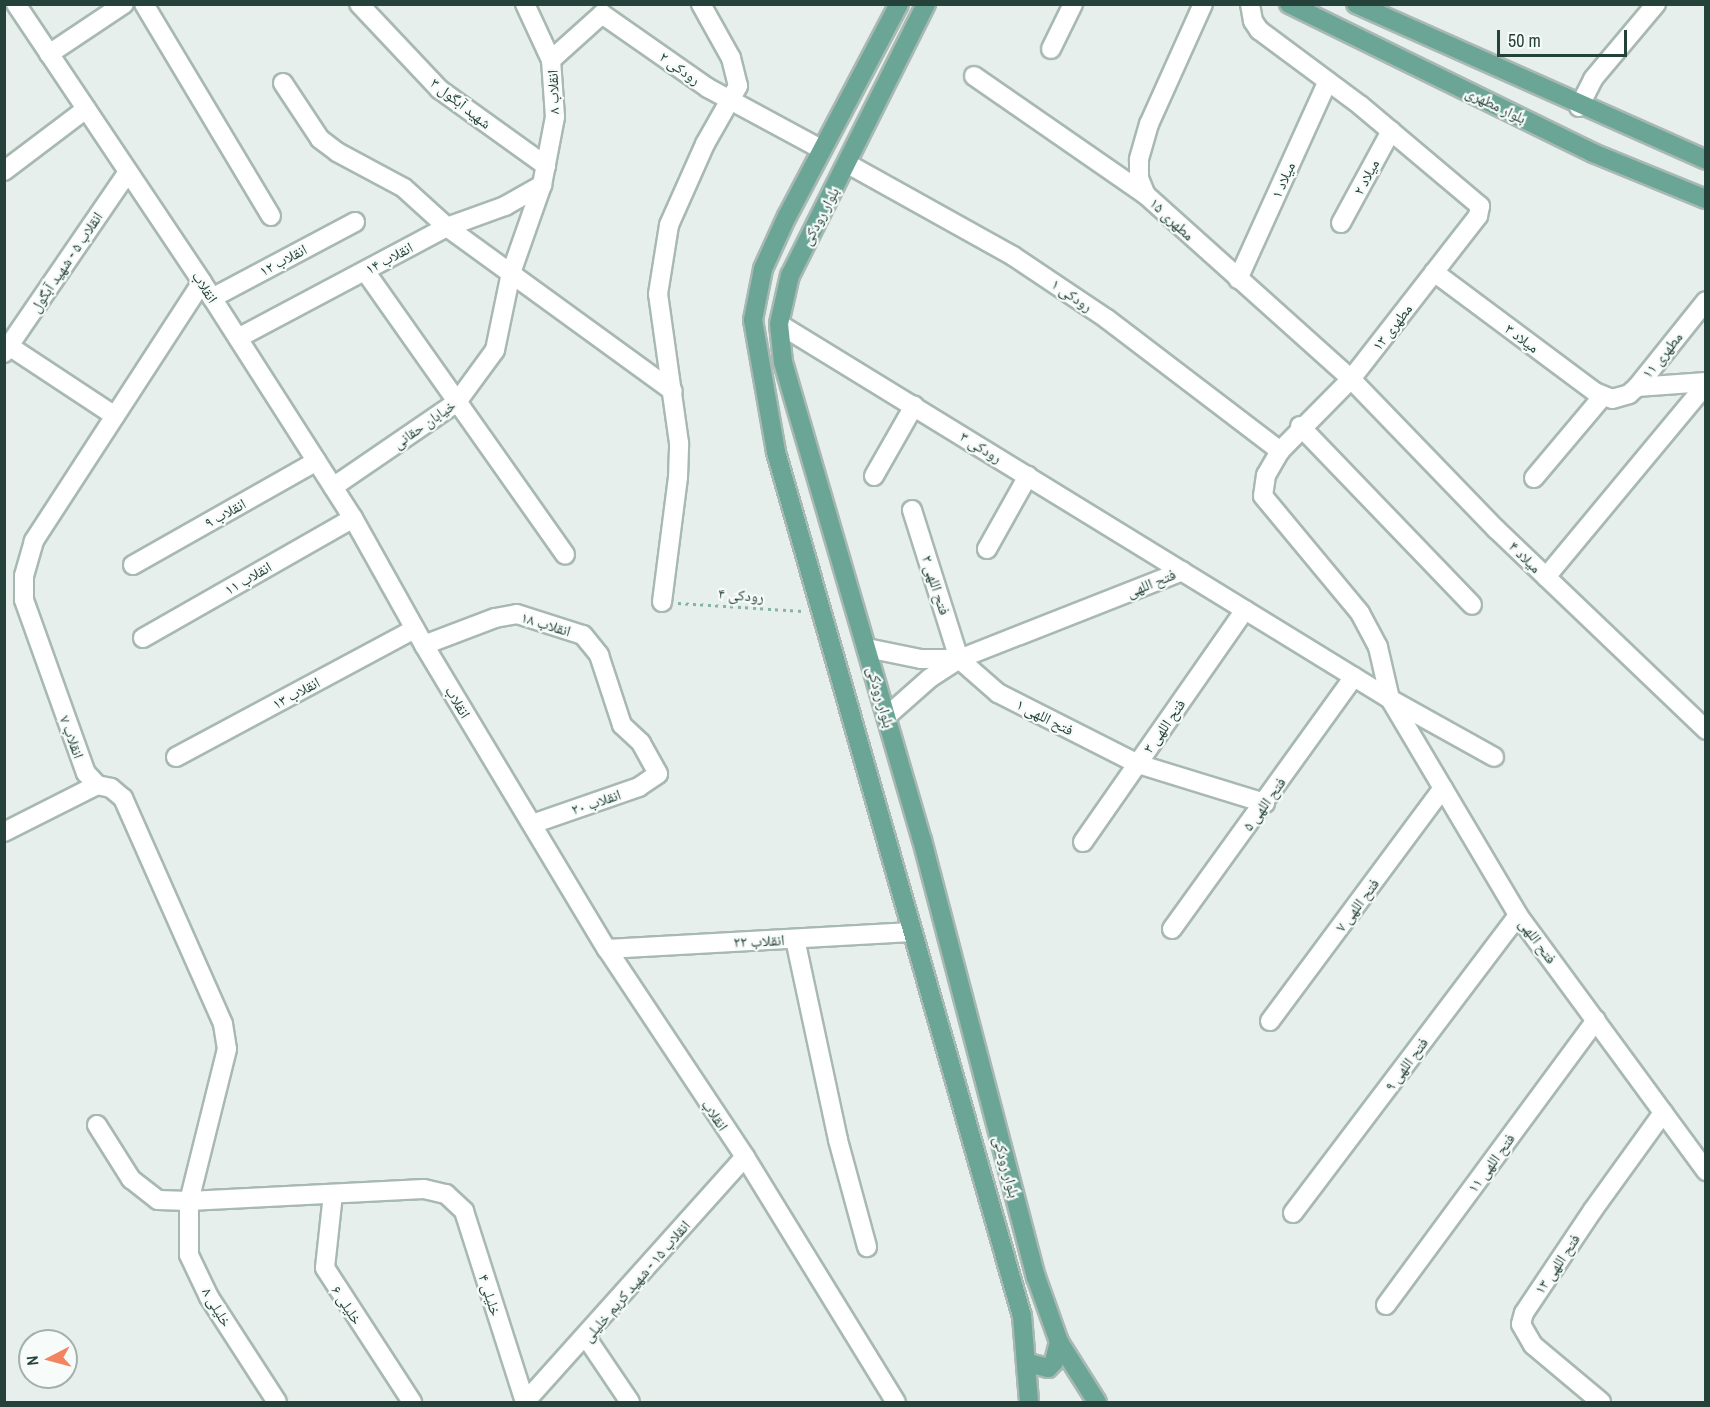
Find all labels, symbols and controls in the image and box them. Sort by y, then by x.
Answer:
scale bar [1500,18,1630,56]
text: 50 m [1508,28,1541,53]
street label: رودکی ۲ [656,48,704,88]
street label: انقلاب ۸ [543,70,563,114]
street label: شهید آبگول ۳ [427,74,495,132]
street label: بلوار مطهری [1463,83,1529,127]
street label: میلاد ۲ [1349,156,1383,198]
street label: میلاد ۱ [1267,159,1299,201]
street label: بلوار رودکی [797,184,843,248]
street label: مطهری ۱۵ [1146,194,1198,244]
street label: انقلاب ۵ - شهید آبگول [26,208,106,316]
street label: انقلاب ۱۴ [362,238,416,278]
street label: انقلاب ۱۲ [256,240,310,280]
street label: انقلاب [188,268,222,306]
street label: رودکی ۱ [1048,275,1096,315]
street label: مطهری ۱۳ [1368,300,1416,354]
street label: میلاد ۳ [1502,319,1542,357]
street label: مطهری ۱۱ [1638,328,1686,382]
street label: خیابان حقانی [389,396,459,452]
street label: رودکی ۳ [957,428,1005,466]
street label: انقلاب ۹ [201,494,249,532]
street label: میلاد ۴ [1505,537,1545,577]
street label: فتح اللهی ۲ [918,553,954,617]
street label: انقلاب ۱۱ [221,557,275,599]
street label: فتح اللهی [1124,565,1178,601]
street label: رودکی ۴ [718,584,764,606]
street label: انقلاب ۱۸ [519,608,573,640]
street label: بلوار رودکی [864,664,898,730]
street label: انقلاب ۱۳ [269,673,323,713]
street label: انقلاب [441,683,475,721]
street label: فتح اللهی ۱ [1013,695,1077,739]
street label: فتح اللهی ۳ [1139,696,1189,756]
street label: انقلاب ۷ [56,713,88,761]
street label: فتح اللهی ۵ [1239,774,1289,834]
street label: انقلاب ۲۰ [569,785,623,819]
street label: فتح اللهی ۷ [1331,875,1383,935]
street label: فتح اللهی [1516,915,1560,967]
street label: انقلاب ۲۲ [733,931,785,951]
street label: فتح اللهی ۹ [1380,1034,1432,1094]
street label: انقلاب [698,1096,732,1134]
street label: فتح اللهی ۱۱ [1464,1130,1518,1196]
street label: بلوار رودکی [990,1134,1024,1200]
street label: انقلاب ۱۵ - شهید کریم خلیلی [578,1217,694,1345]
street label: فتح اللهی ۱۳ [1530,1231,1584,1297]
street label: خلیلی ۴ [475,1272,505,1318]
street label: خلیلی ۶ [328,1282,366,1328]
street label: خلیلی ۸ [198,1284,236,1330]
north arrow [18,1329,78,1389]
text: N [21,1355,44,1367]

